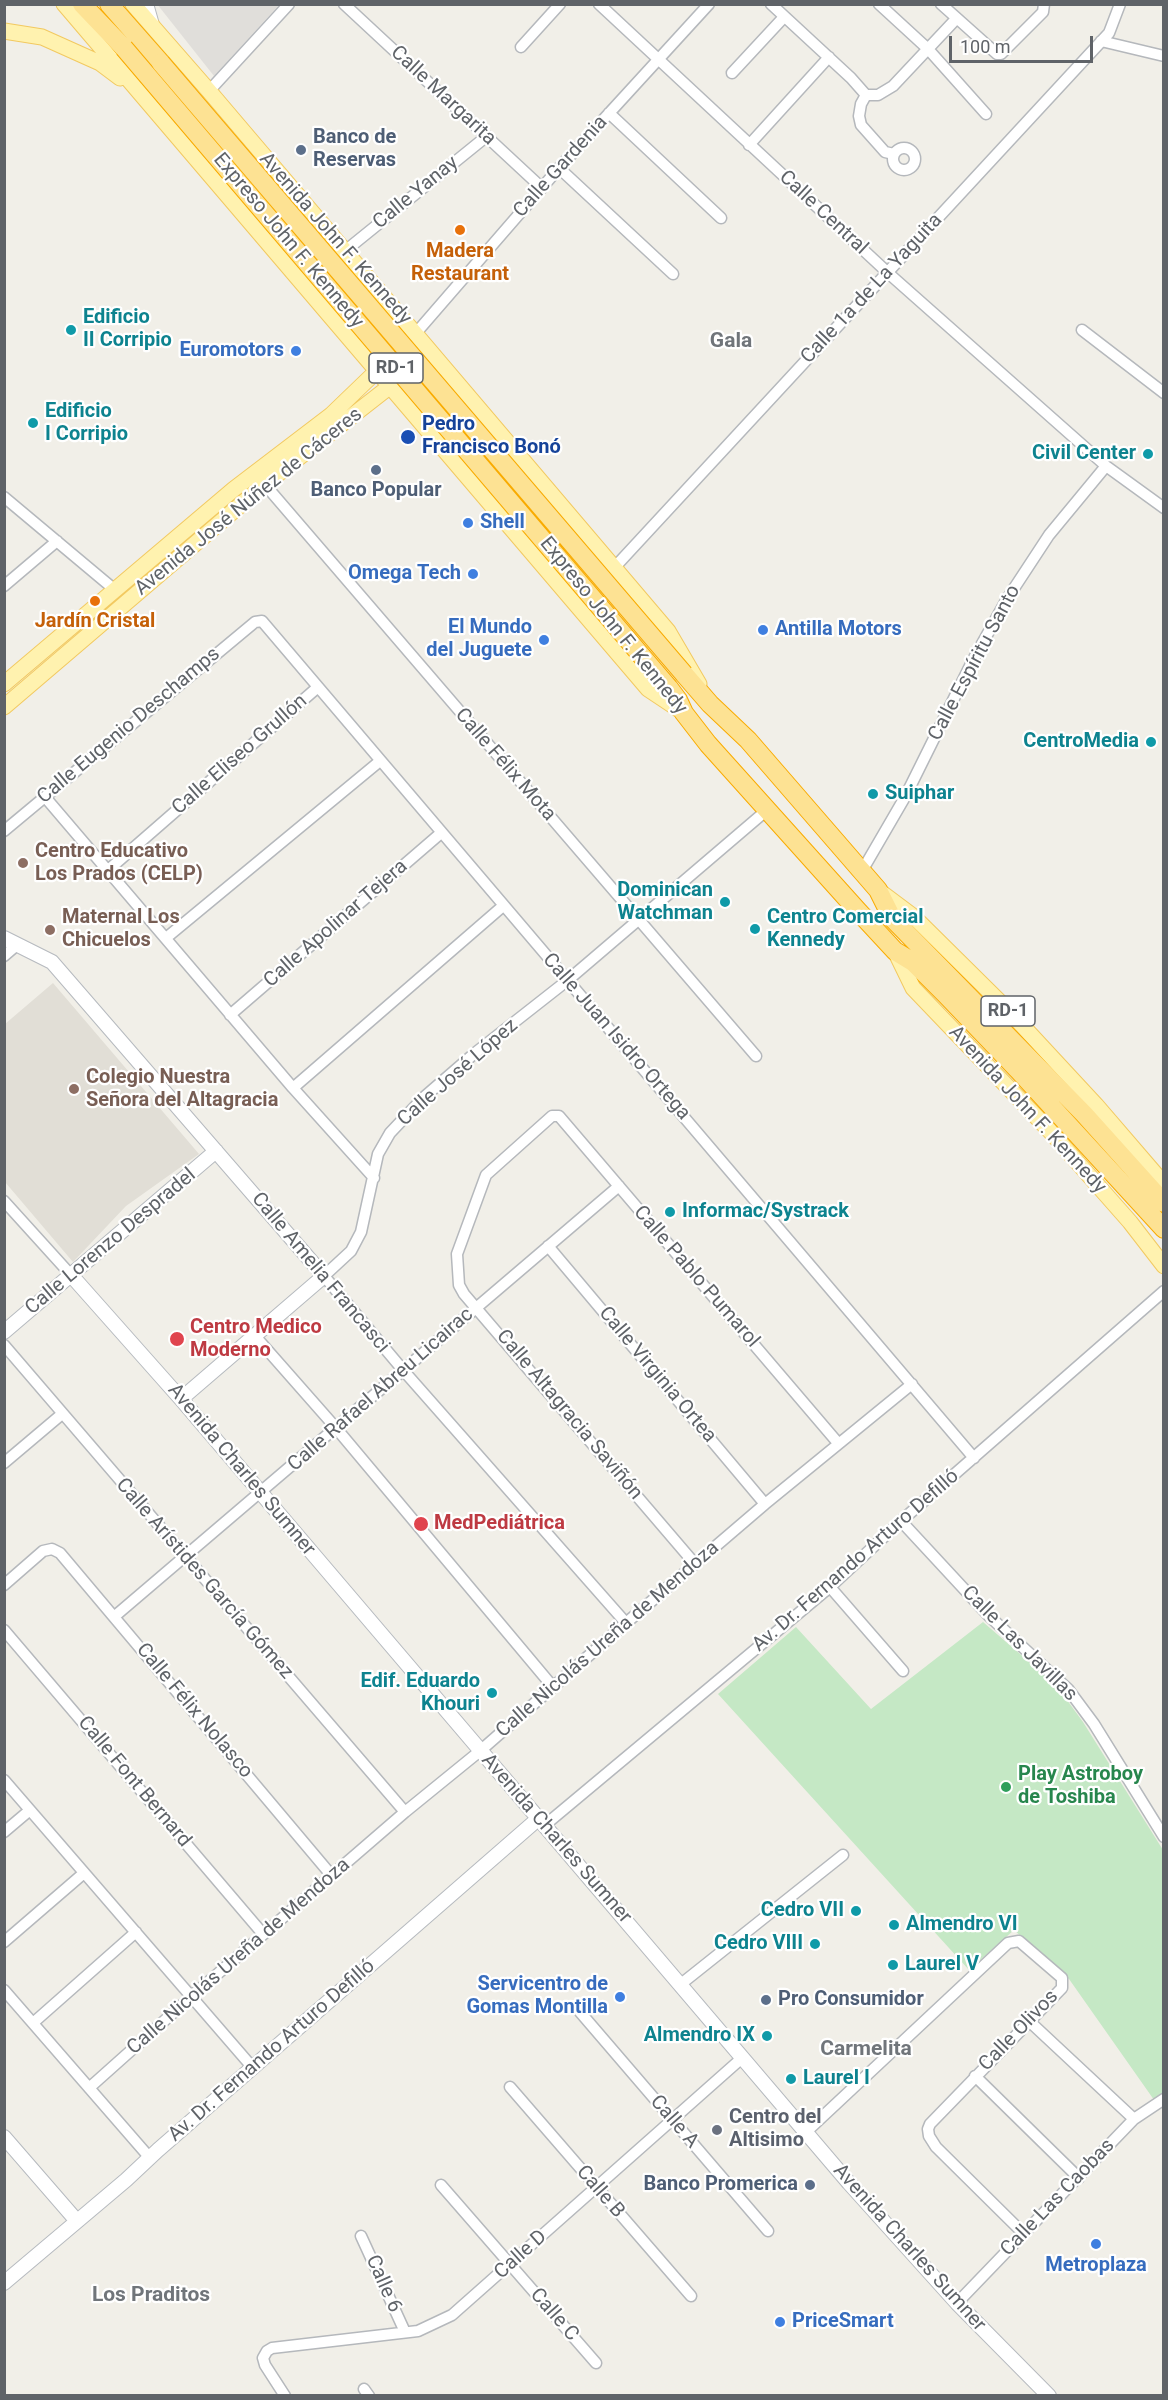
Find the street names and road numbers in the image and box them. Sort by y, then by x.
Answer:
street label: Calle Margarita [385,41,501,151]
street label: Calle Gardenia [509,111,613,223]
street label: Avenida John F. Kennedy [254,148,416,330]
street label: Expreso John F. Kennedy [208,149,368,333]
street label: Calle Yanay [369,151,463,235]
street label: Calle Central [774,166,872,260]
street label: Calle 1a de La Yaguita [796,209,948,369]
road number: RD-1 [369,353,423,383]
street label: Avenida José Núñez de Cáceres [131,403,367,601]
street label: Expreso John F. Kennedy [534,532,692,720]
street label: Calle Espíritu Santo [924,581,1026,745]
street label: Calle Eugenio Deschamps [33,643,225,809]
street label: Calle Eliseo Grullón [168,690,312,820]
street label: Calle Félix Mota [450,704,560,826]
street label: Calle Apolinar Tejera [259,855,413,993]
street label: Calle Juan Isidro Ortega [537,949,695,1125]
road number: RD-1 [981,996,1035,1026]
street label: Calle José López [393,1014,523,1132]
street label: Avenida John F. Kennedy [943,1021,1111,1199]
street label: Calle Lorenzo Despradel [21,1164,201,1320]
street label: Calle Amelia Francasci [246,1188,394,1358]
street label: Calle Pablo Pumarol [628,1201,764,1353]
street label: Calle Virginia Ortea [593,1302,721,1448]
street label: Calle Rafael Abreu Licairac [283,1303,479,1477]
street label: Calle Altagracia Saviñón [491,1325,647,1505]
street label: Avenida Charles Sumner [162,1379,320,1561]
street label: Av. Dr. Fernando Arturo Defilló [748,1465,964,1657]
street label: Calle Arístides García Gómez [110,1474,298,1684]
street label: Calle Nicolás Ureña de Mendoza [492,1537,724,1743]
street label: Calle Las Javillas [956,1581,1082,1707]
street label: Calle Félix Nolasco [131,1639,257,1783]
street label: Calle Font Bernard [72,1712,196,1852]
street label: Avenida Charles Sumner [476,1749,636,1929]
street label: Calle Nicolás Ureña de Mendoza [123,1854,355,2060]
street label: Av. Dr. Fernando Arturo Defilló [164,1955,380,2147]
street label: Calle Olivos [974,1985,1064,2077]
street label: Calle A [645,2091,703,2153]
street label: Calle Las Caobas [996,2134,1120,2262]
street label: Avenida Charles Sumner [827,2159,991,2337]
street label: Calle B [571,2161,629,2223]
street label: Calle D [490,2225,552,2285]
street label: Calle 6 [360,2252,406,2316]
street label: Calle C [525,2284,583,2346]

